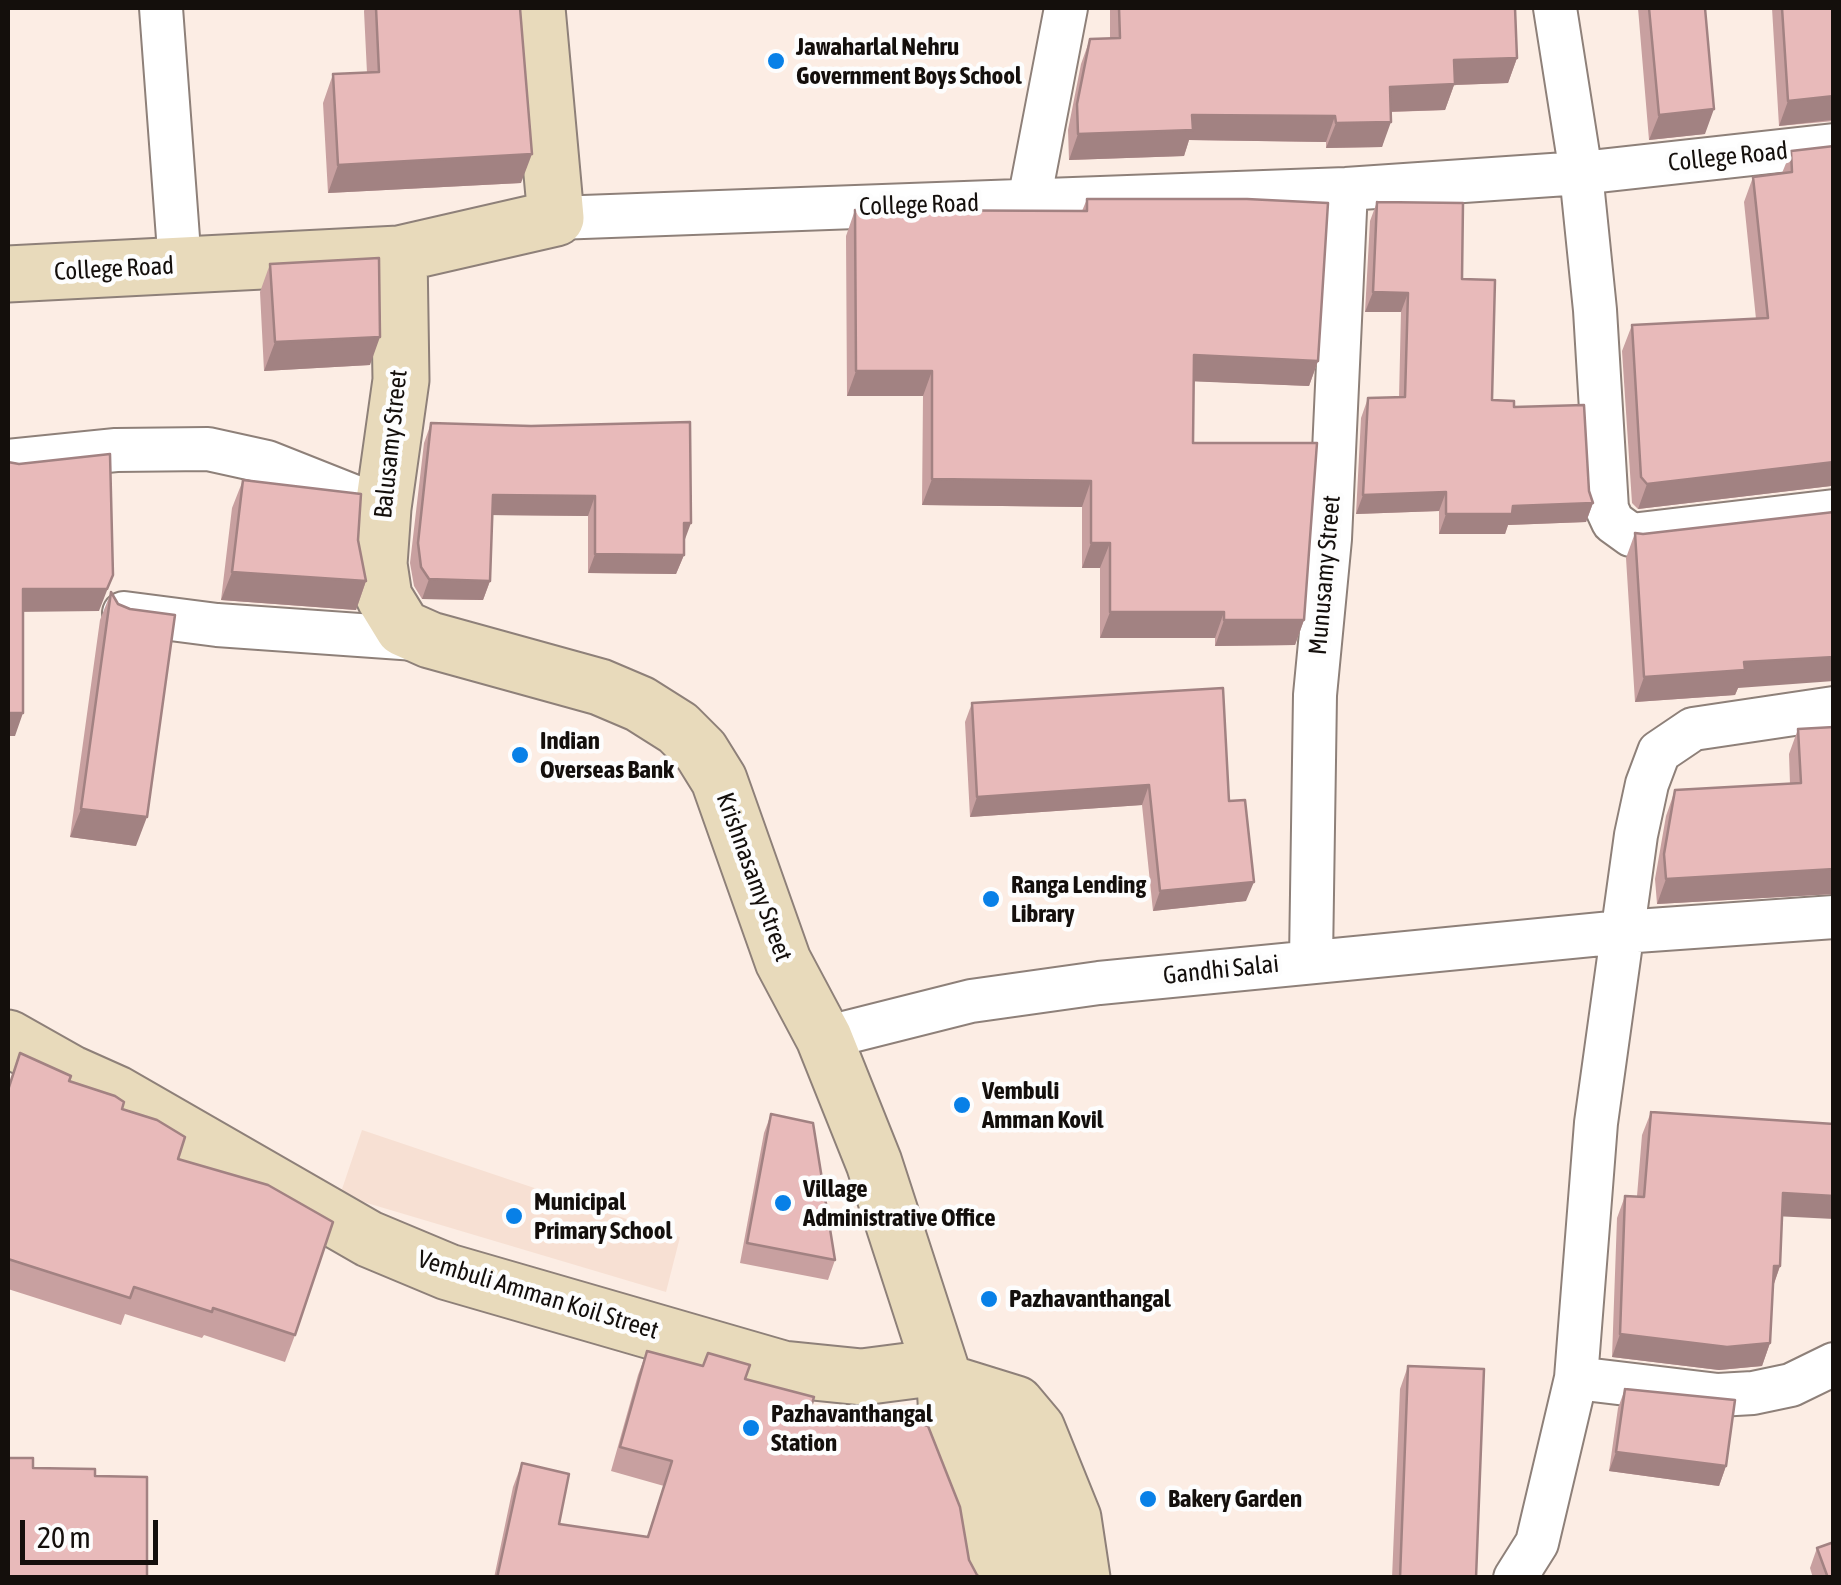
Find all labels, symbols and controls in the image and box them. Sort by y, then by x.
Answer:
place label: Jawaharlal Nehru Government Boys School [796,32,1022,91]
marker: Jawaharlal Nehru Government Boys School [765,50,787,72]
street label: College Road [1667,136,1789,178]
street label: College Road [858,188,980,222]
street label: College Road [53,251,175,287]
street label: Balusamy Street [368,368,414,520]
street label: Munusamy Street [1303,494,1347,656]
place label: Indian Overseas Bank [540,726,674,785]
marker: Indian Overseas Bank [509,744,531,766]
street label: Krishnasamy Street [710,789,798,965]
place label: Ranga Lending Library [1011,870,1146,929]
marker: Ranga Lending Library [980,888,1002,910]
street label: Gandhi Salai [1162,949,1280,991]
place label: Vembuli Amman Kovil [982,1076,1103,1135]
marker: Vembuli Amman Kovil [951,1094,973,1116]
place label: Village Administrative Office [803,1174,996,1233]
place label: Municipal Primary School [534,1187,672,1246]
marker: Village Administrative Office [772,1192,794,1214]
marker: Municipal Primary School [503,1205,525,1227]
street label: Vembuli Amman Koil Street [414,1244,662,1346]
place label: Pazhavanthangal [1009,1284,1170,1314]
marker: Pazhavanthangal [978,1288,1000,1310]
place label: Pazhavanthangal Station [771,1399,932,1458]
marker: Pazhavanthangal Station [740,1417,762,1439]
place label: Bakery Garden [1168,1484,1302,1514]
marker: Bakery Garden [1137,1488,1159,1510]
scale bar [25,1500,162,1562]
text: 20 m [37,1520,91,1554]

